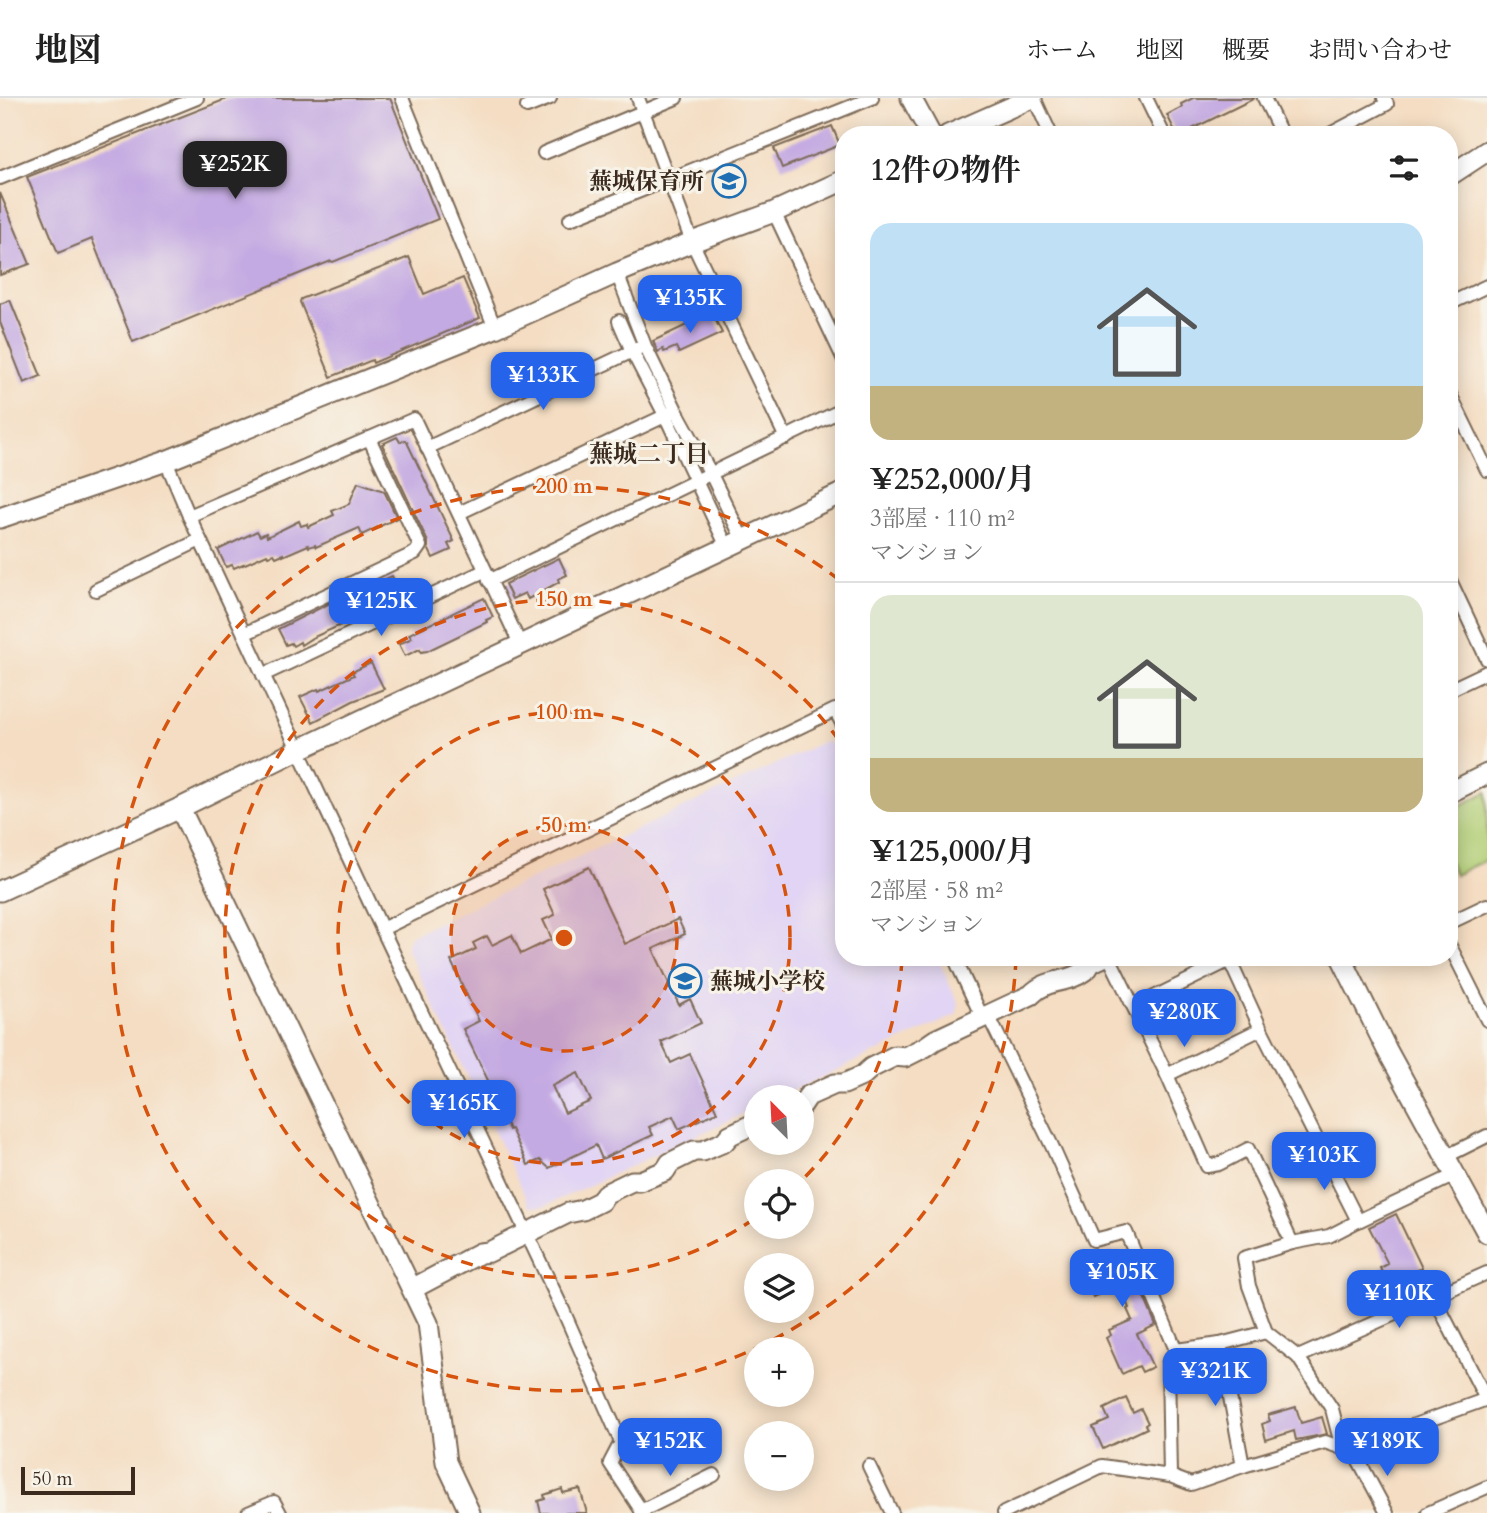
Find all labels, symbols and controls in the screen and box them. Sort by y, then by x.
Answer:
text: 地図 [35,28,101,73]
text: ホーム [1026,34,1098,67]
text: 地図 [1136,34,1184,67]
text: 概要 [1222,34,1270,67]
text: お問い合わせ [1308,34,1452,67]
pin: ¥252K [186,141,284,201]
text: ¥252K [199,148,271,179]
icon: filters [1385,149,1423,187]
text: 12件の物件 [870,150,1021,191]
school or university icon: 蕪城保育所 [710,162,748,200]
place label: 蕪城保育所 [589,166,704,197]
icon: home [1084,269,1210,395]
pin: ¥135K [641,275,739,335]
text: ¥135K [654,282,726,313]
pin: ¥133K [494,352,592,412]
text: ¥133K [507,359,579,390]
district label: 蕪城二丁目 [589,438,709,471]
text: ¥252,000/月 [870,459,1036,500]
text: 200 m [535,472,593,501]
text: 3部屋 · 110 m² [870,503,1015,534]
text: マンション [870,537,984,568]
pin: ¥125K [332,578,430,638]
text: ¥125K [345,585,417,616]
text: 150 m [535,585,593,614]
icon: home [1084,641,1210,767]
text: 100 m [535,698,593,727]
text: 50 m [541,811,588,840]
text: ¥125,000/月 [870,831,1036,872]
text: 2部屋 · 58 m² [870,875,1003,906]
text: マンション [870,909,984,940]
centre of rings [552,926,576,950]
school or university icon: 蕪城小学校 [666,962,704,1000]
place label: 蕪城小学校 [710,966,825,997]
pin: ¥280K [1135,990,1233,1049]
text: ¥280K [1148,996,1220,1027]
pin: ¥165K [415,1080,513,1140]
north arrow [744,1085,814,1155]
map controls [744,1085,814,1491]
text: ¥165K [428,1087,500,1118]
pin: ¥103K [1275,1132,1373,1192]
text: ¥103K [1288,1139,1360,1170]
button: locate [744,1169,814,1239]
pin: ¥105K [1073,1250,1171,1309]
button: layers [744,1253,814,1323]
text: ¥105K [1086,1256,1158,1287]
pin: ¥110K [1350,1270,1448,1330]
text: ¥110K [1363,1277,1435,1308]
button: + [744,1337,814,1407]
pin: ¥321K [1166,1348,1264,1408]
text: ¥321K [1179,1355,1251,1386]
pin: ¥152K [621,1418,719,1478]
pin: ¥189K [1338,1418,1436,1478]
button: − [744,1421,814,1491]
text: ¥152K [634,1425,706,1456]
text: ¥189K [1351,1425,1423,1456]
scale bar [21,1464,135,1496]
text: 50 m [32,1466,73,1492]

